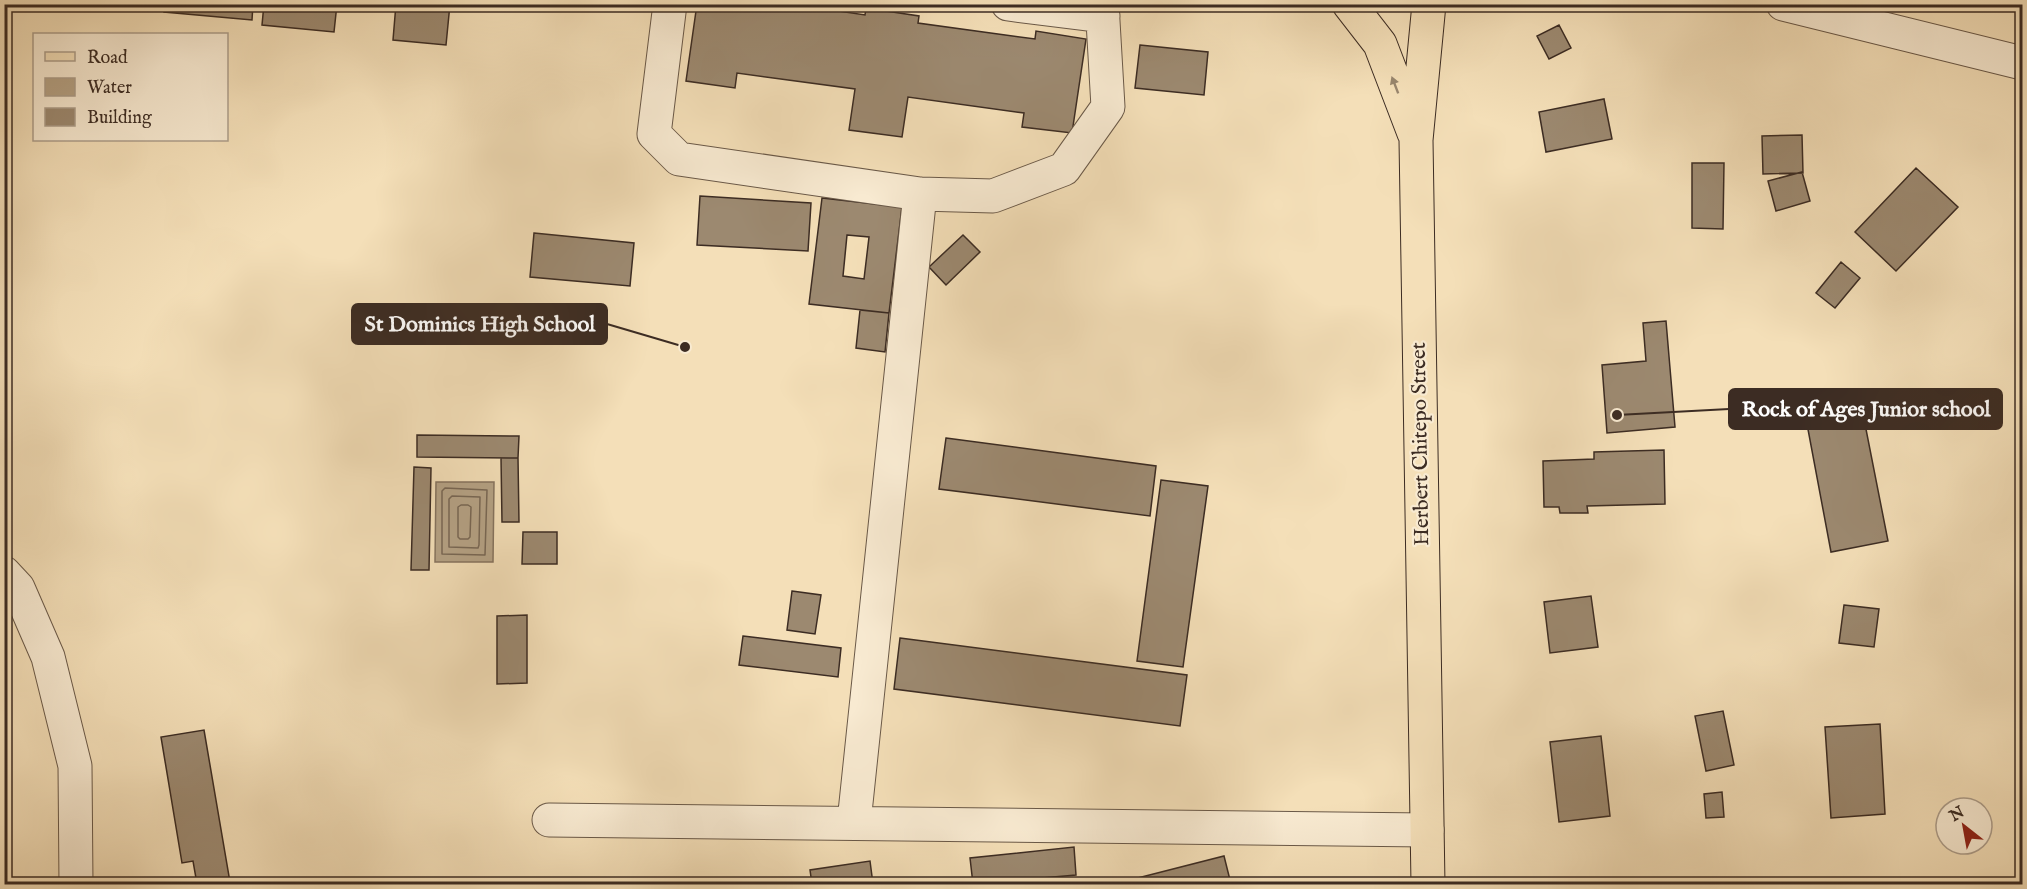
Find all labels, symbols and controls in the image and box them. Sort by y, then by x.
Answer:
legend [33,33,228,141]
text: Road [87,47,128,70]
one-way arrow [1390,76,1400,94]
text: Water [87,77,132,100]
text: Building [87,107,152,130]
callout: St Dominics High School [352,304,607,344]
text: St Dominics High School [365,311,596,339]
street label: Herbert Chitepo Street [1406,342,1436,546]
callout: Rock of Ages Junior school [1729,389,2002,429]
text: Rock of Ages Junior school [1742,396,1991,424]
north arrow [1934,796,1994,856]
text: N [1945,803,1969,828]

